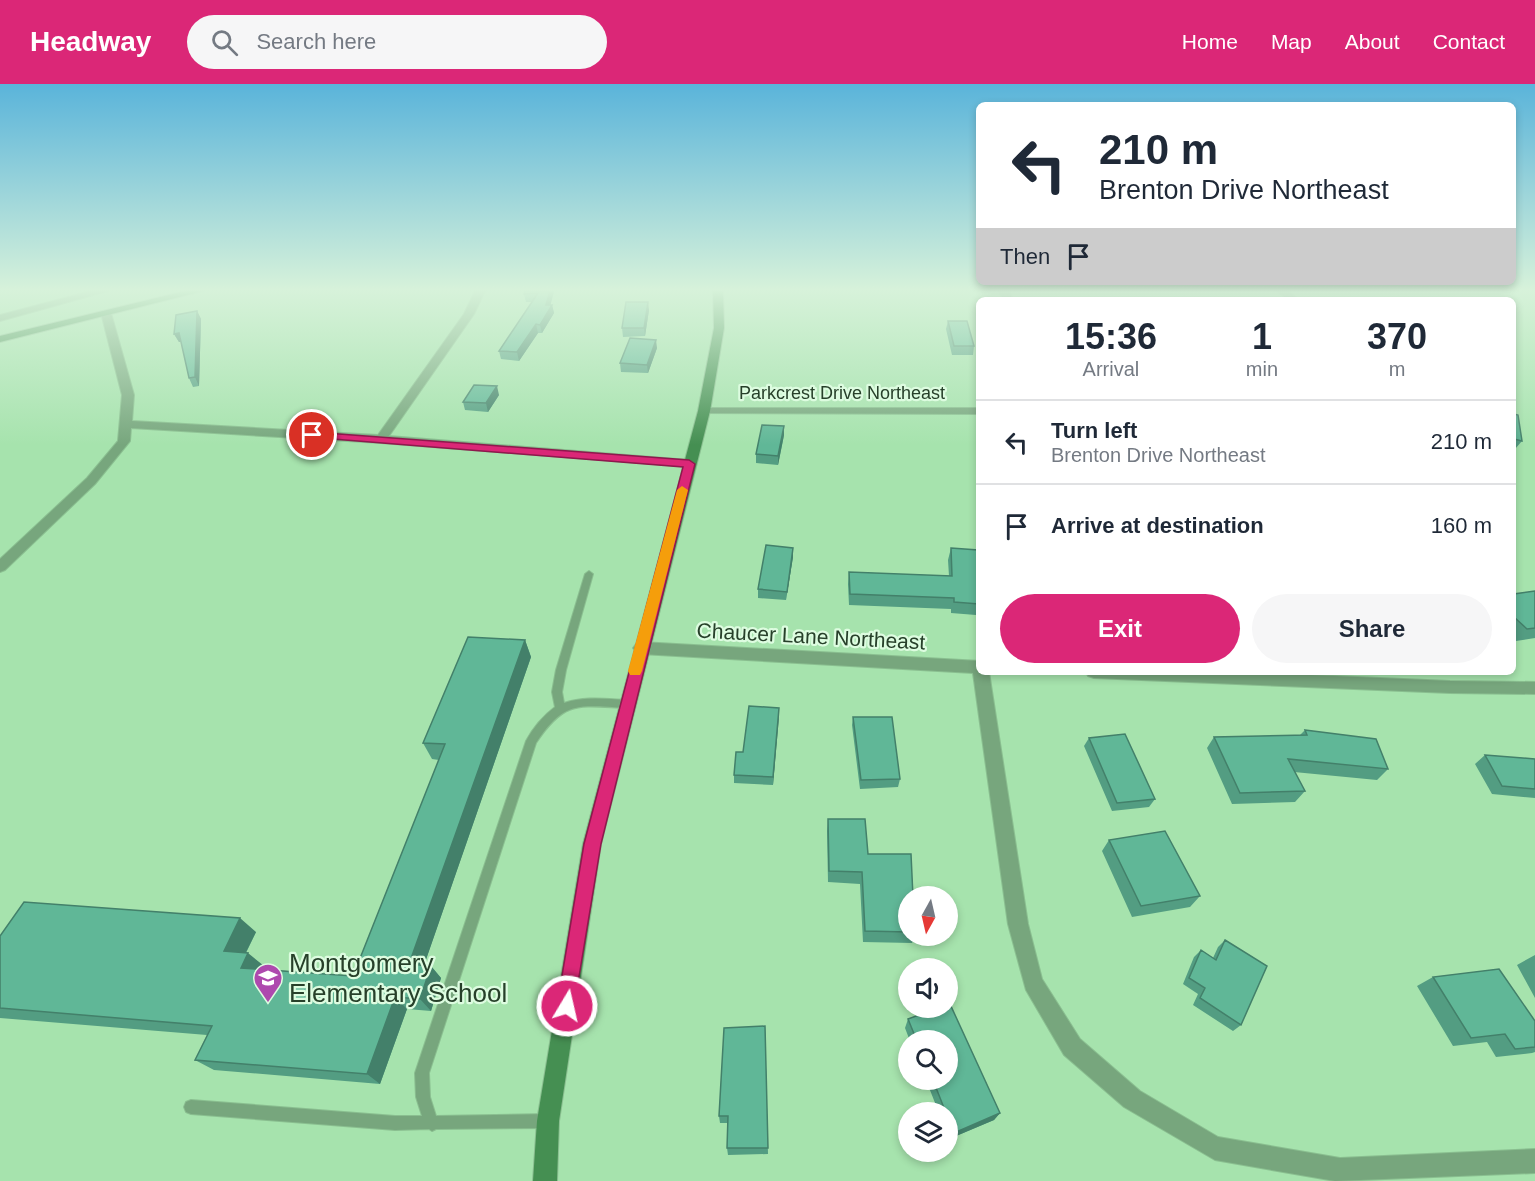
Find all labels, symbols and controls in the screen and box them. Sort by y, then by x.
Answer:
search box [187,15,607,69]
text: Headway [30,26,151,57]
icon: search [208,26,241,59]
text: Search here [256,29,376,54]
text: Home [1182,30,1238,53]
text: Map [1271,30,1312,53]
text: About [1345,30,1400,53]
text: Contact [1433,30,1505,53]
icon: left [1000,126,1078,204]
text: 210 m [1099,126,1218,173]
text: Brenton Drive Northeast [1099,175,1389,205]
icon: arrive [1062,240,1095,273]
text: Then [1000,244,1050,269]
text: 15:36 [1065,316,1157,357]
text: 1 [1252,316,1272,357]
text: 370 [1367,316,1427,357]
text: Arrival [1083,358,1139,380]
text: min [1246,358,1278,380]
text: m [1389,358,1405,380]
street label: Parkcrest Drive Northeast [739,383,945,403]
pin [286,409,337,460]
icon: arrive [295,418,328,451]
text: Turn left [1051,418,1137,443]
icon: left [1000,426,1033,459]
text: 210 m [1431,429,1492,454]
text: Brenton Drive Northeast [1051,444,1266,466]
icon: arrive [1000,510,1033,543]
text: Arrive at destination [1051,513,1264,538]
text: 160 m [1431,513,1492,538]
button: Exit [1000,594,1240,663]
button: Share [1252,594,1492,663]
street label: Chaucer Lane Northeast [696,619,926,653]
north arrow [898,886,958,946]
map controls [898,886,958,1162]
place label: Montgomery Elementary School [289,948,507,1008]
button: sound [898,958,958,1018]
school or university icon: Montgomery Elementary School [252,962,284,1004]
position arrow [535,974,599,1038]
button: search [898,1030,958,1090]
button: layers [898,1102,958,1162]

